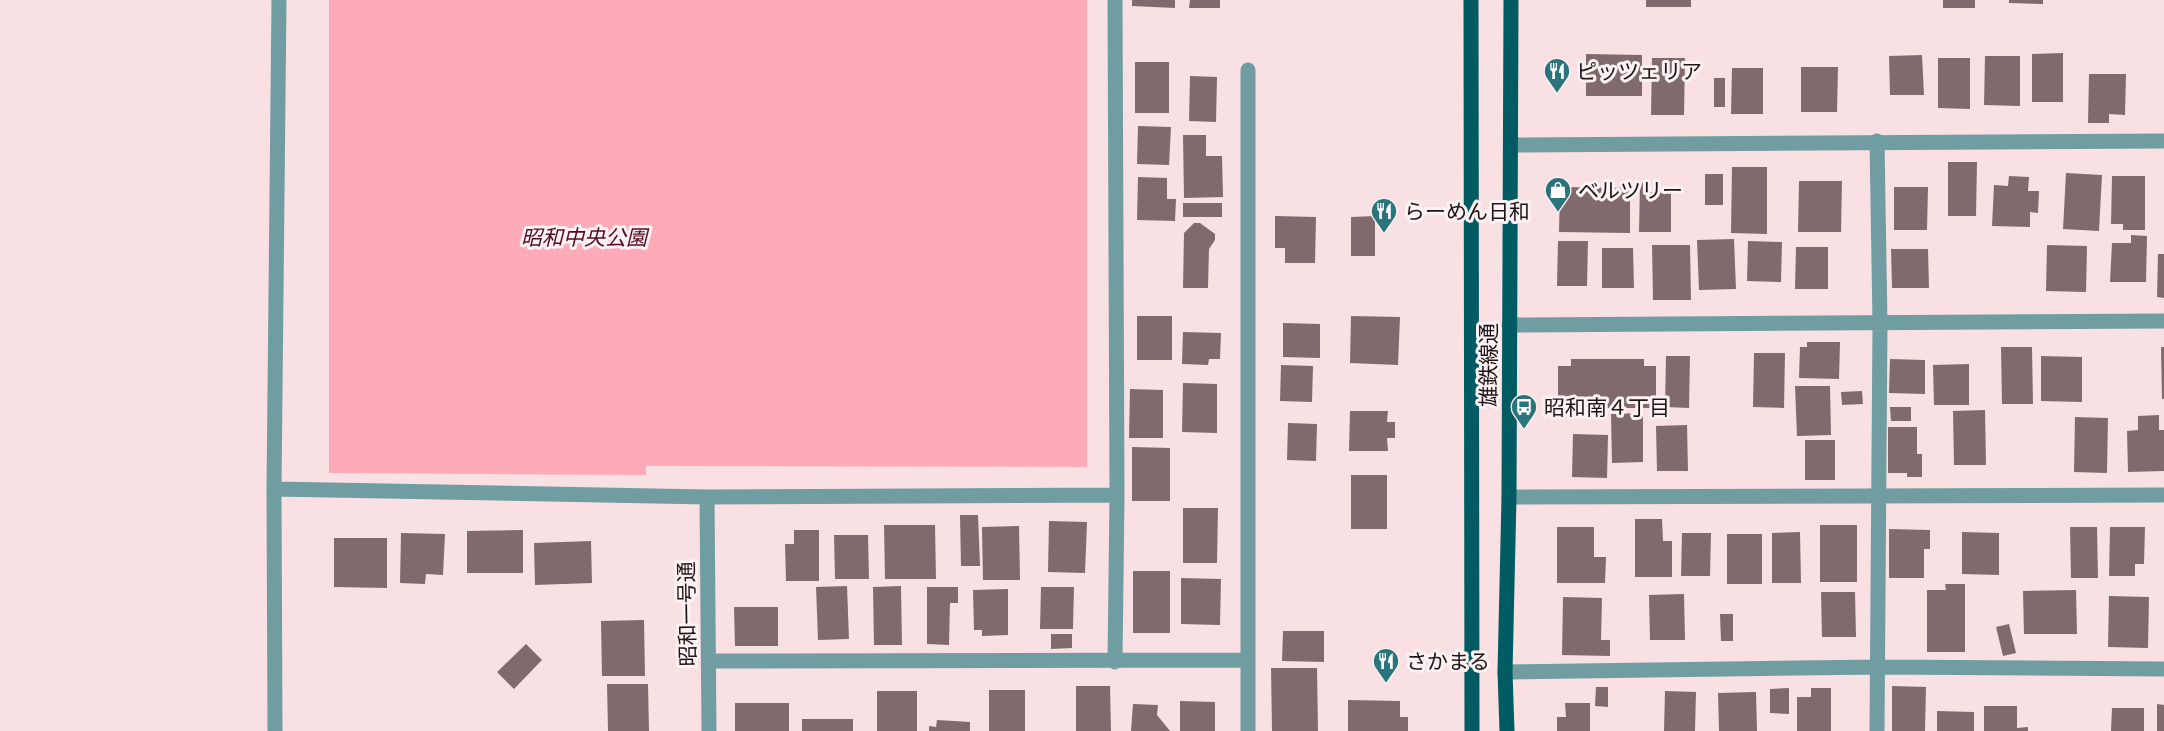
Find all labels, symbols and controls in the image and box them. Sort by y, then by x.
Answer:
restaurant icon: ピッツェリア [1542,56,1572,94]
place label: ピッツェリア [1576,57,1702,86]
shop icon: ベルツリー [1543,175,1573,213]
place label: ベルツリー [1578,176,1683,205]
restaurant icon: らーめん日和 [1369,196,1399,234]
place label: らーめん日和 [1404,197,1530,226]
park label: 昭和中央公園 [521,223,650,252]
street label: 雄鉄線通 [1474,323,1503,407]
bus stop icon: 昭和南４丁目 [1509,392,1539,430]
place label: 昭和南４丁目 [1544,393,1670,422]
street label: 昭和一号通 [672,561,702,667]
restaurant icon: さかまる [1371,646,1401,684]
place label: さかまる [1406,647,1490,676]

